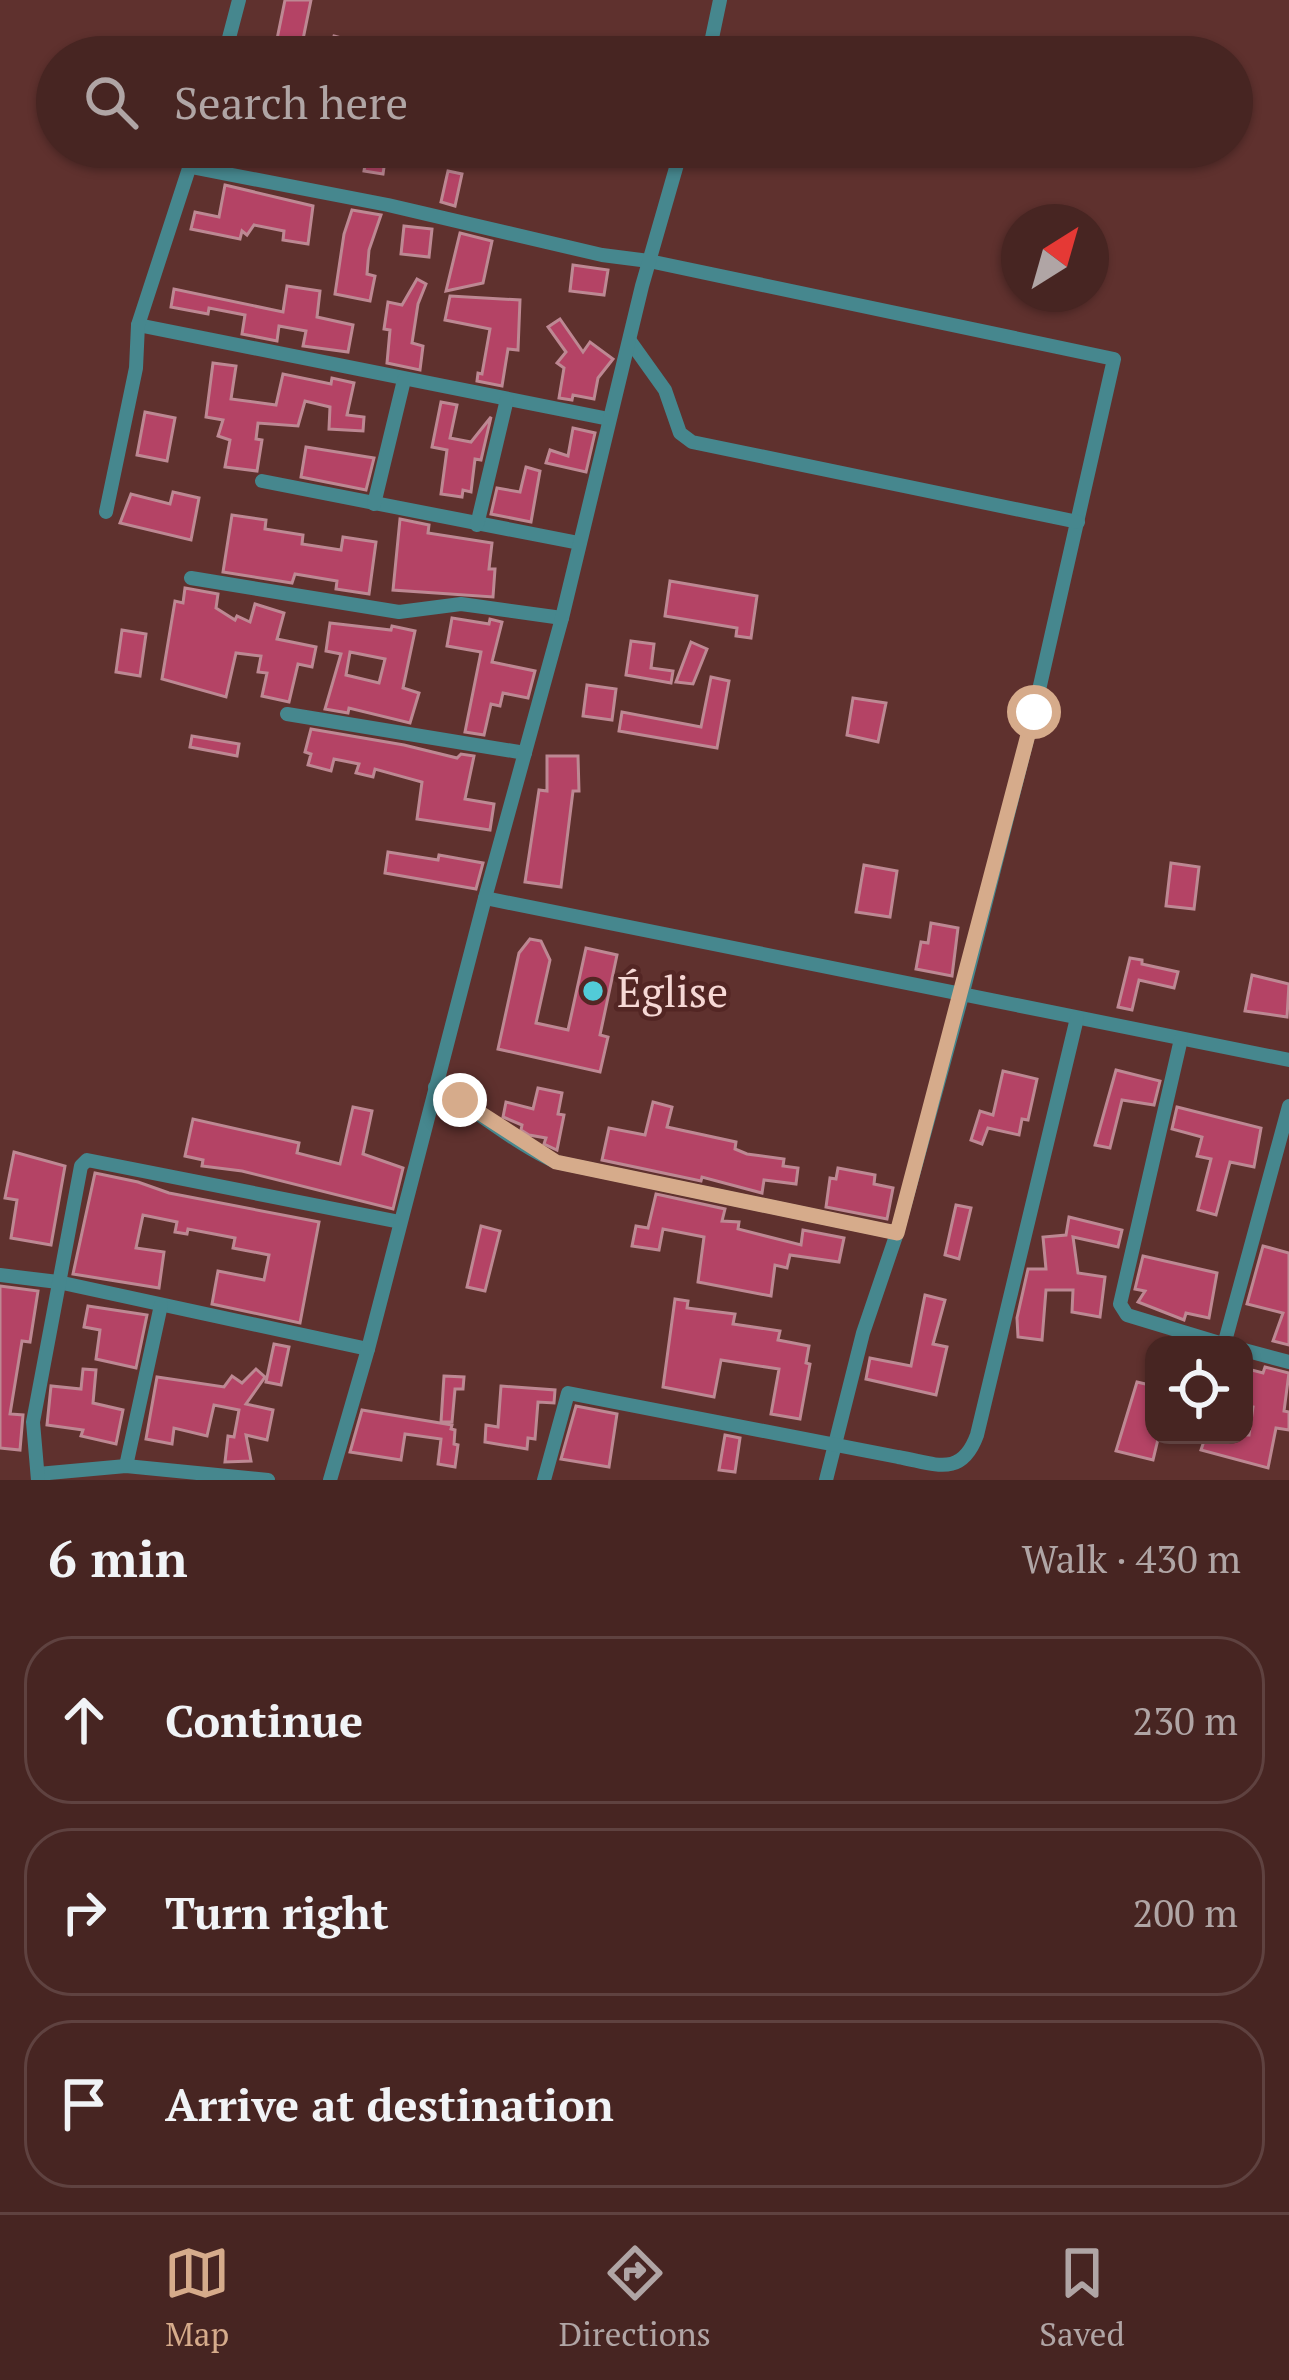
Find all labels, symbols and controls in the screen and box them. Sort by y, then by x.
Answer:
search box [36,36,1253,168]
icon: search [78,69,144,135]
text: Search here [174,72,408,132]
north arrow [1001,204,1109,312]
route start [1007,685,1061,739]
place label: Église [617,963,728,1019]
marker: Église [580,978,606,1004]
route end [433,1073,487,1127]
map controls [1145,1336,1253,1444]
button: locate [1145,1336,1253,1444]
text: 6 min [48,1524,188,1592]
text: Walk · 430 m [1022,1532,1241,1584]
icon: ahead [51,1687,117,1753]
text: Continue [165,1690,363,1750]
text: 230 m [1133,1694,1238,1746]
icon: right [51,1879,117,1945]
text: Turn right [165,1882,389,1942]
text: 200 m [1133,1886,1238,1938]
icon: arrive [51,2071,117,2137]
text: Arrive at destination [165,2074,614,2134]
tab: Map [164,2240,230,2355]
tab: Directions [559,2240,711,2355]
tab: Saved [1039,2240,1125,2355]

